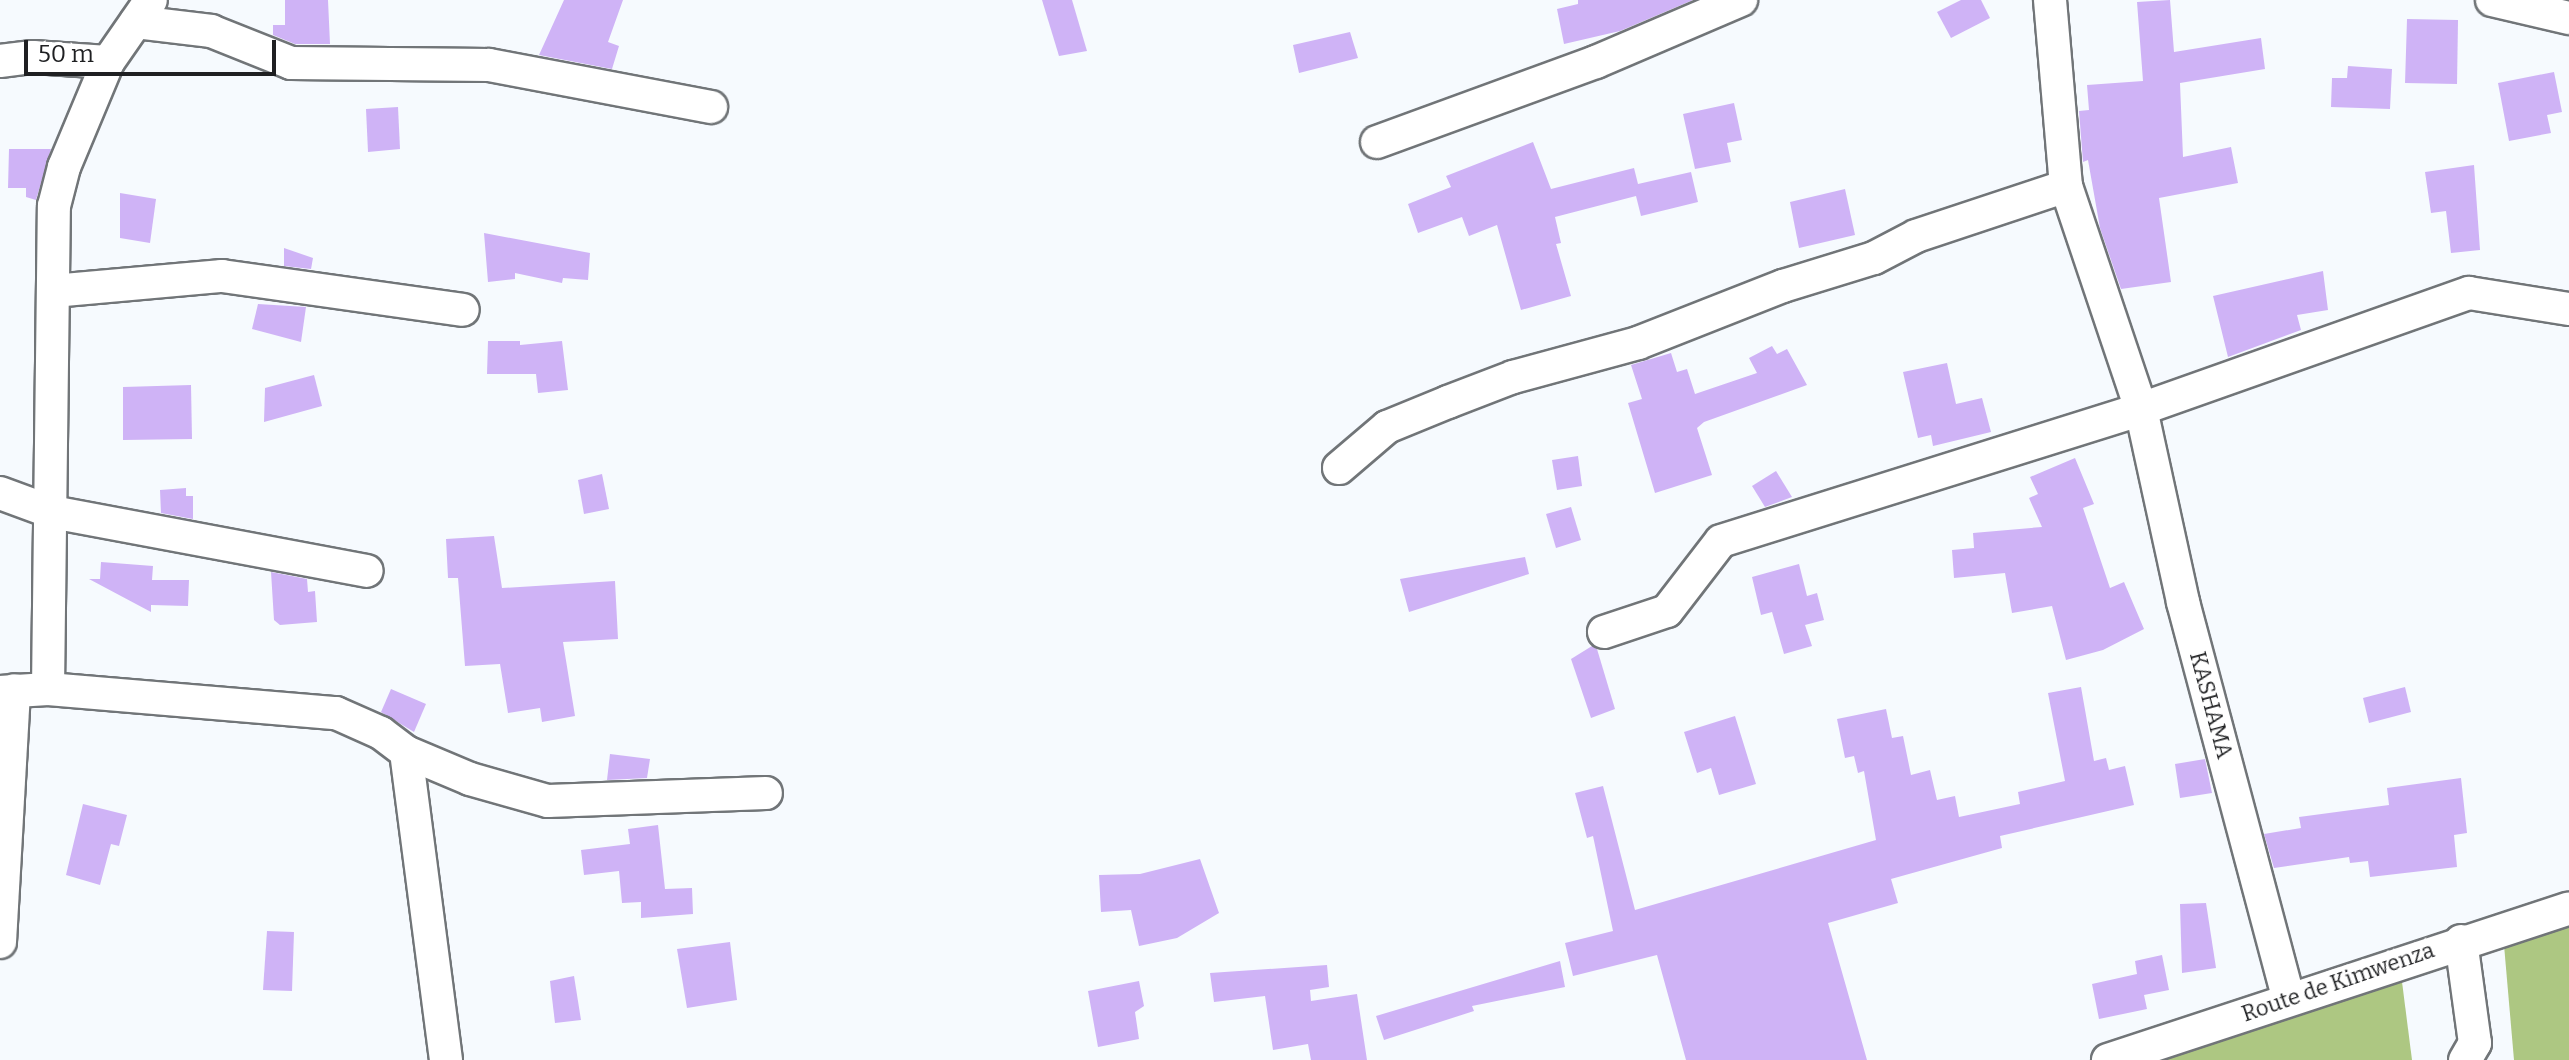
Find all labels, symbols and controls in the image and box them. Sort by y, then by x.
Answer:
scale bar [28,24,280,74]
text: 50 m [38,40,94,68]
street label: KASHAMA [2184,649,2238,761]
street label: Route de Kimwenza [2238,937,2438,1027]

